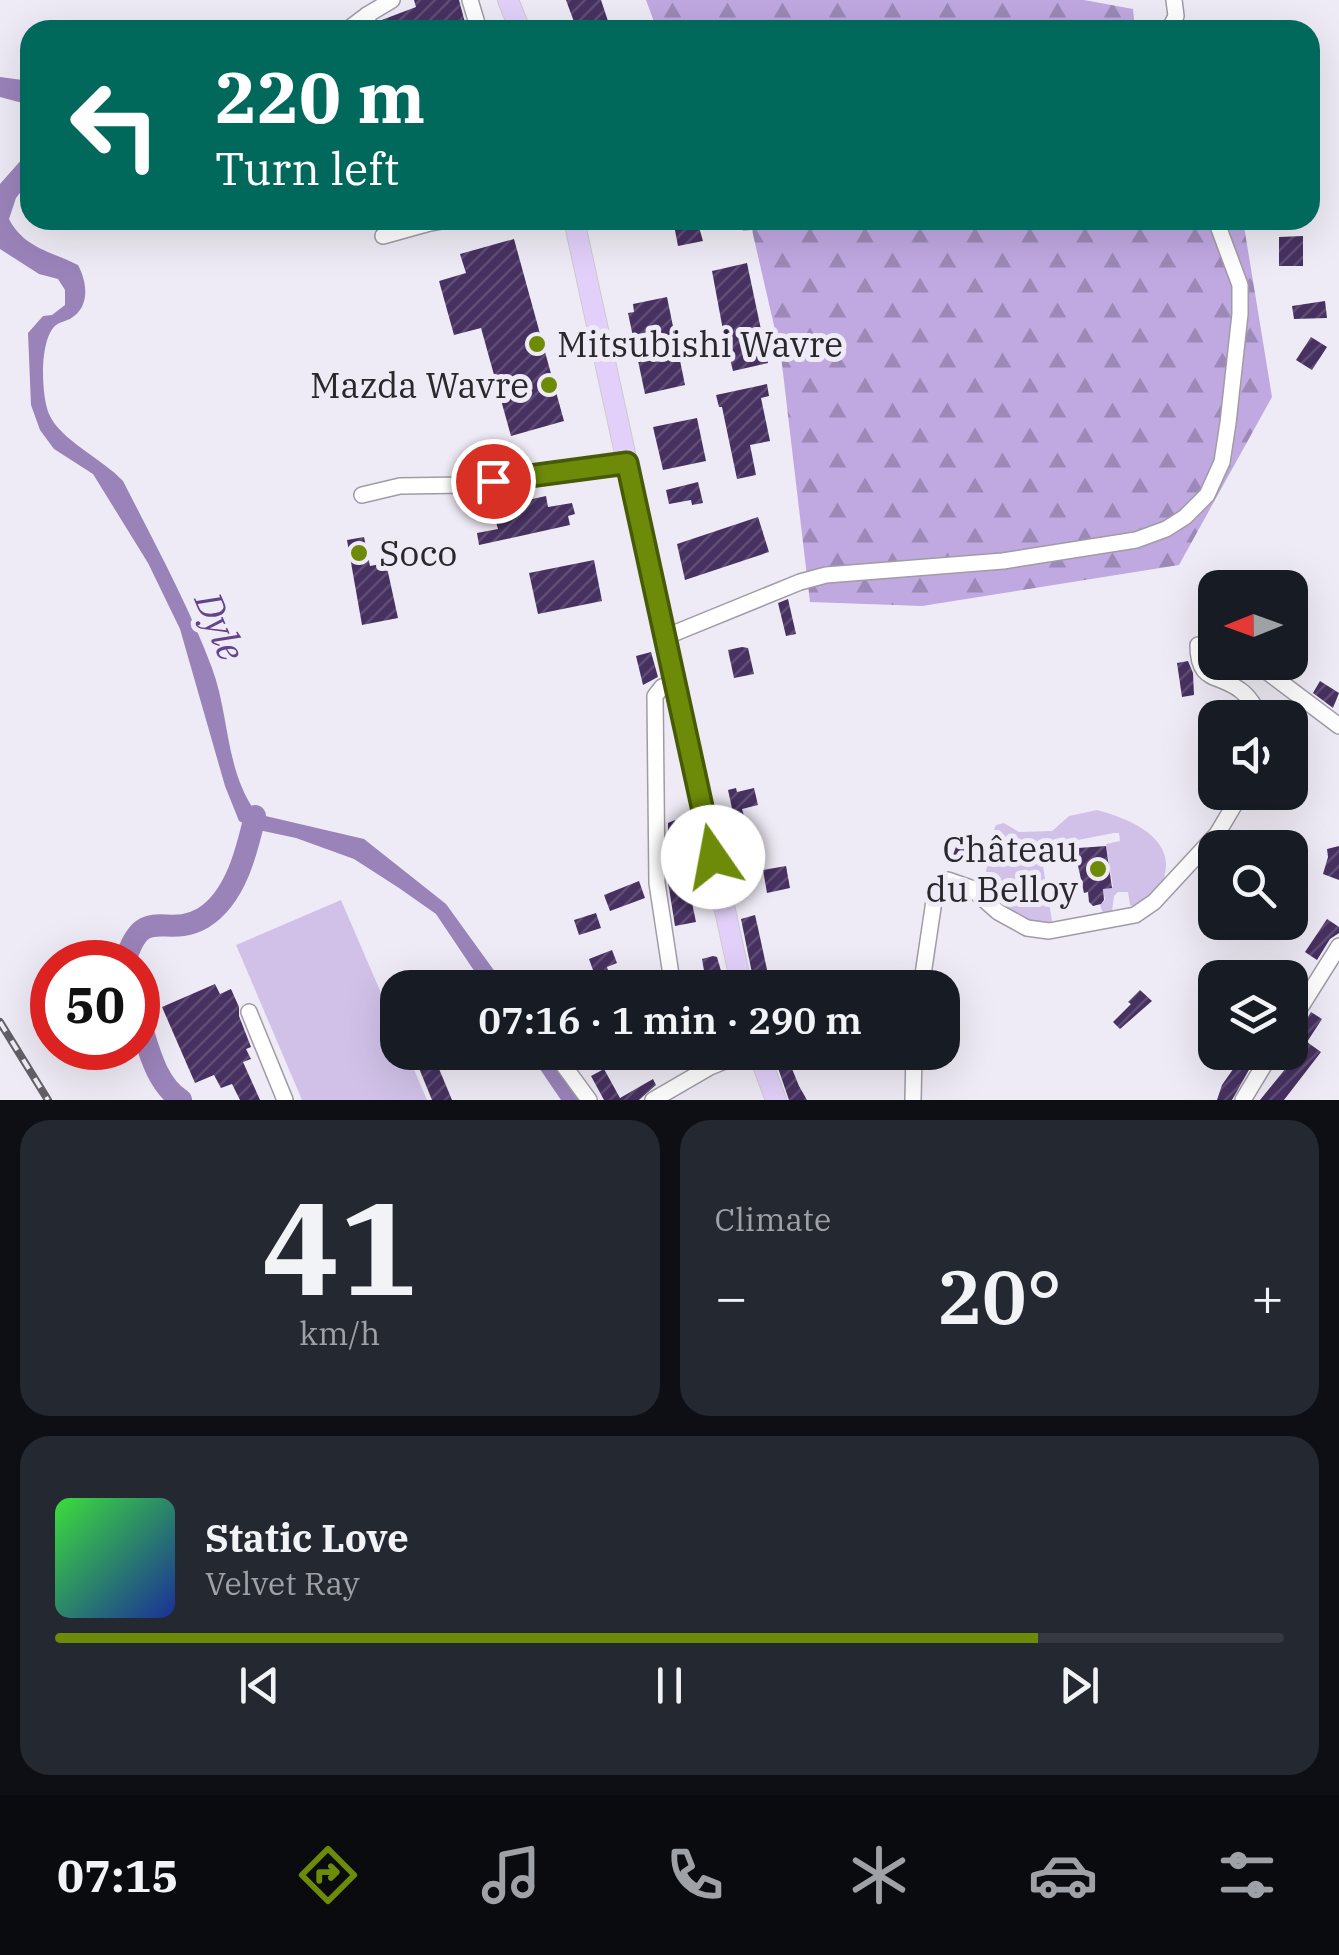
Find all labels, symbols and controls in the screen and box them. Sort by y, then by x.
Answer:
text: 220 m [215,51,425,142]
icon: left [50,60,180,190]
text: Turn left [215,139,399,197]
place label: Mitsubishi Wavre [557,321,843,367]
marker: Mitsubishi Wavre [526,333,548,355]
place label: Mazda Wavre [310,362,529,408]
marker: Mazda Wavre [538,374,560,396]
pin [451,439,536,524]
icon: arrive [466,454,521,509]
place label: Soco [379,530,457,576]
marker: Soco [348,542,370,564]
north arrow [1198,570,1308,680]
map controls [1198,570,1308,1070]
water label: Dyle [184,583,257,668]
button: sound [1198,700,1308,810]
position arrow [661,805,765,909]
place label: Château du Belloy [925,826,1078,912]
button: search [1198,830,1308,940]
marker: Château du Belloy [1087,858,1109,880]
speed limit sign: 50 [30,940,160,1070]
button: layers [1198,960,1308,1070]
text: 07:16 · 1 min · 290 m [478,995,862,1044]
text: 41 [262,1162,418,1331]
text: Climate [715,1198,831,1240]
text: 20° [937,1247,1062,1345]
text: − [715,1261,748,1332]
text: + [1251,1261,1284,1332]
text: km/h [299,1312,380,1354]
text: Static Love [205,1513,409,1562]
text: Velvet Ray [205,1562,360,1604]
icon: previous [232,1658,287,1713]
icon: pause [642,1658,697,1713]
icon: next [1052,1658,1107,1713]
icon: directions [293,1840,363,1910]
icon: music [476,1840,546,1910]
icon: phone [660,1840,730,1910]
icon: climate [844,1840,914,1910]
icon: car [1028,1840,1098,1910]
icon: filters [1212,1840,1282,1910]
text: 07:15 [57,1846,179,1904]

